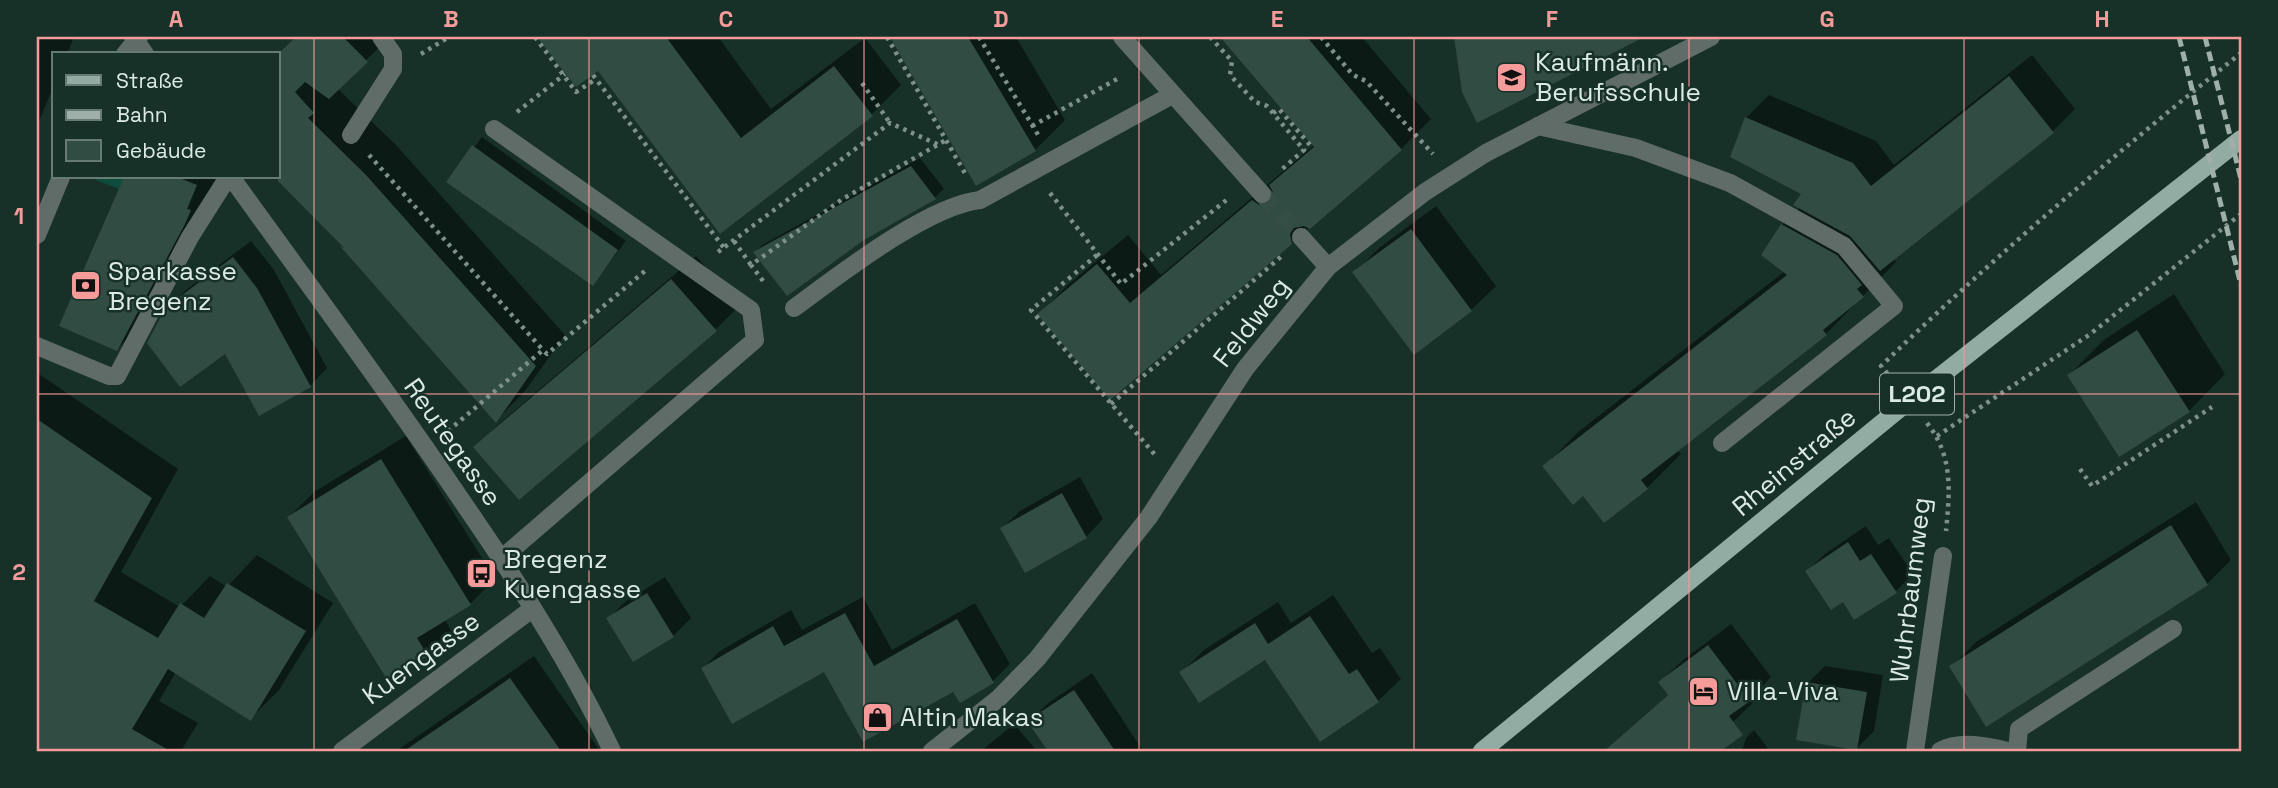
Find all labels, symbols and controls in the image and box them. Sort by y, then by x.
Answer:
text: A [169,4,184,34]
text: B [443,4,459,34]
text: C [719,4,733,34]
text: D [993,4,1009,34]
text: E [1271,4,1283,34]
text: F [1546,4,1558,34]
text: G [1819,4,1835,34]
text: H [2094,4,2110,34]
place label: Kaufmänn. Berufsschule [1535,45,1701,109]
legend [52,52,280,178]
school or university icon: Kaufmänn. Berufsschule [1495,60,1529,94]
text: Straße [116,67,184,94]
text: Bahn [116,101,168,128]
text: Gebäude [116,137,206,164]
text: 1 [14,201,24,231]
place label: Sparkasse Bregenz [108,254,237,318]
bank icon: Sparkasse Bregenz [68,269,102,303]
street label: Feldweg [1205,270,1297,374]
street label: Reutegasse [396,371,510,513]
road number: L202 [1880,374,1954,414]
street label: Rheinstraße [1725,400,1863,524]
street label: Wuhrbaumweg [1882,495,1938,685]
place label: Bregenz Kuengasse [504,542,641,606]
text: 2 [12,557,26,587]
bus stop icon: Bregenz Kuengasse [464,557,498,591]
street label: Kuengasse [356,604,486,712]
hotel icon: Villa-Viva [1687,674,1721,708]
place label: Villa-Viva [1727,674,1838,708]
shop icon: Altin Makas [860,700,894,734]
place label: Altin Makas [900,700,1043,734]

